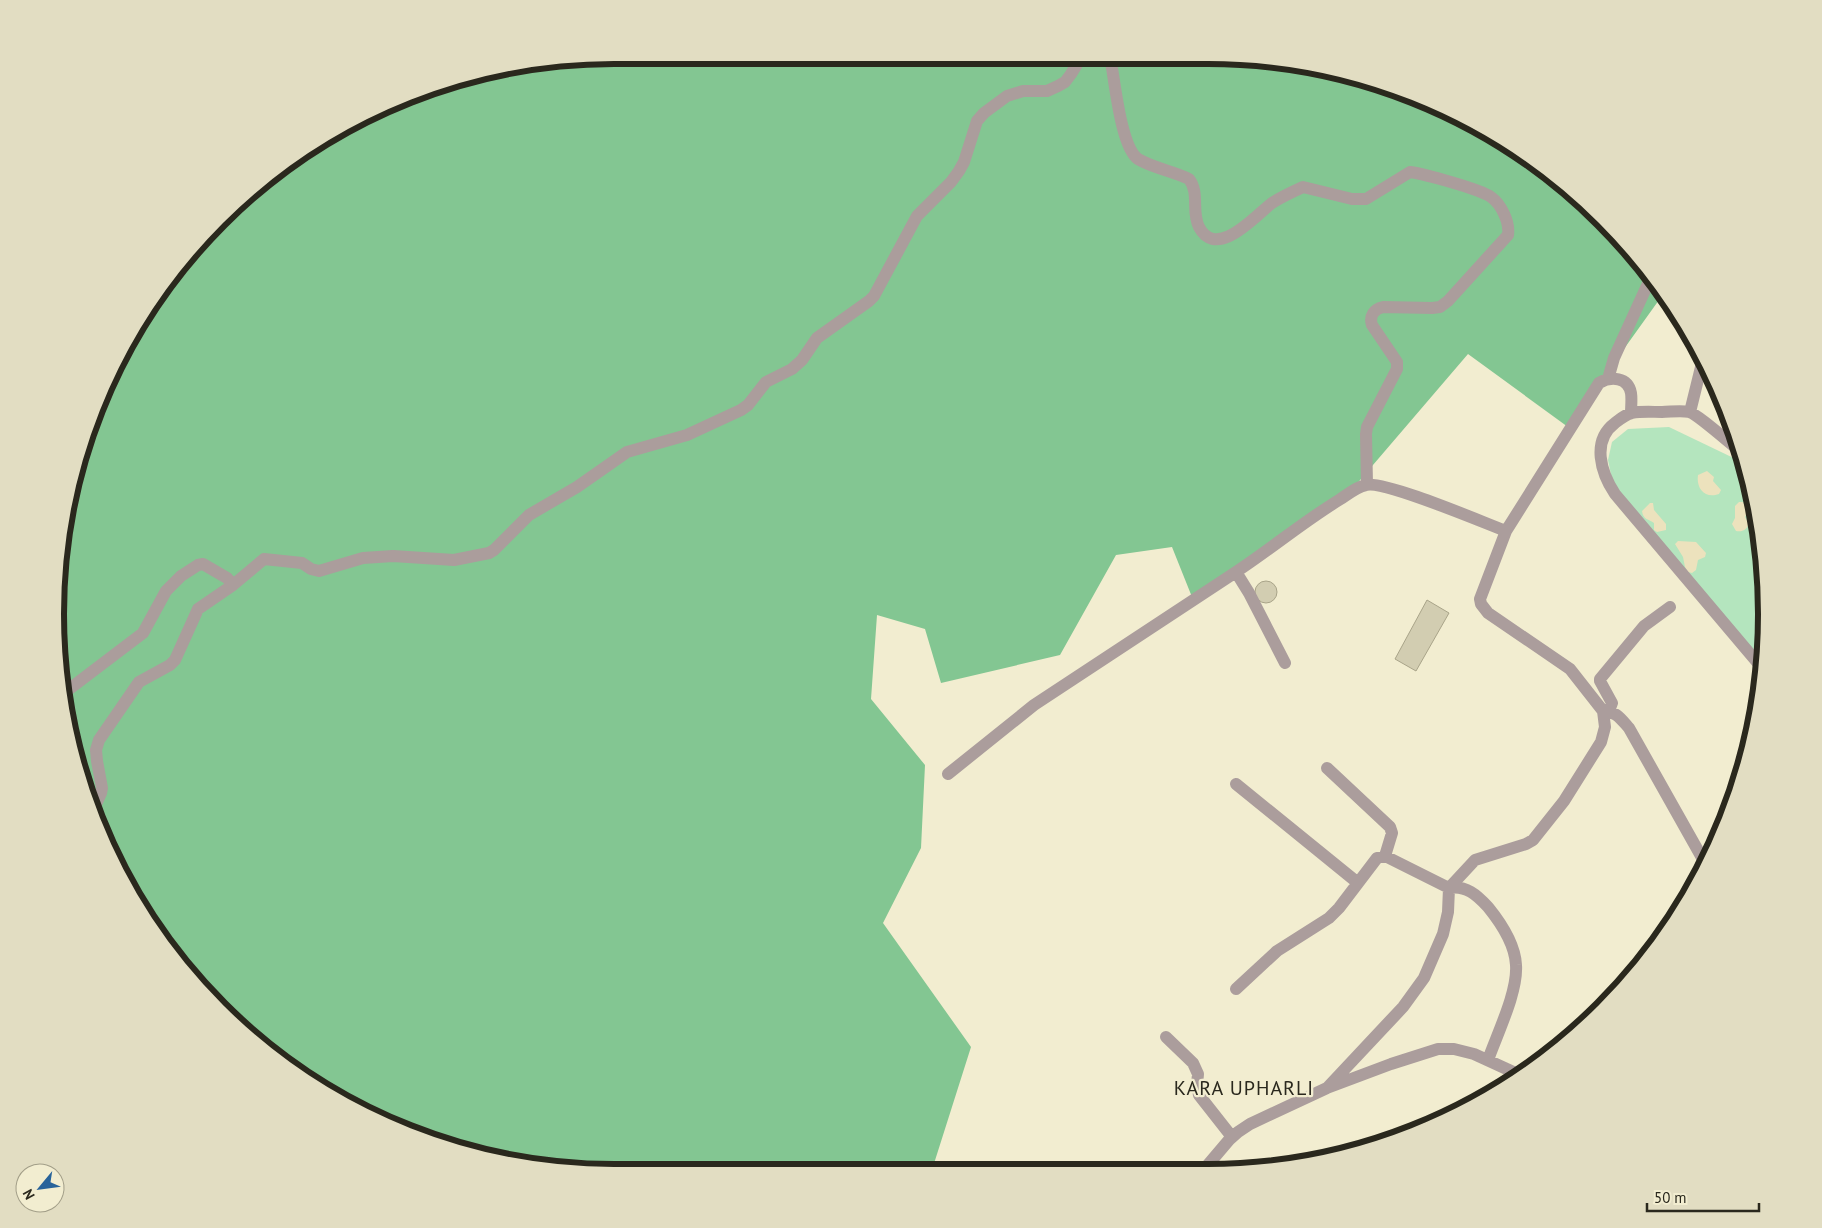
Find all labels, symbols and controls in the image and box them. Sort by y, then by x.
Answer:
district label: KARA UPHARLI [1174,1075,1314,1101]
north arrow [15,1163,65,1213]
scale bar [1647,1180,1760,1212]
text: N [19,1186,39,1203]
text: 50 m [1654,1188,1687,1207]

